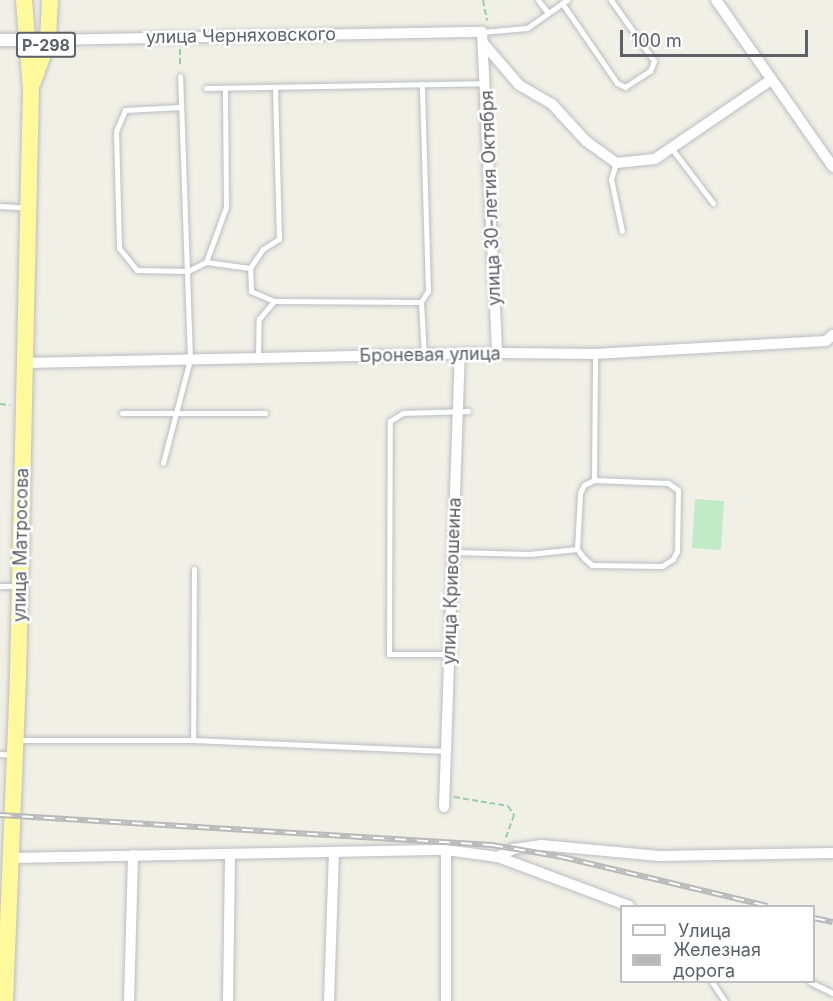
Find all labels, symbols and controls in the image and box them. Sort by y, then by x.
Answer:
scale bar [623,18,810,56]
street label: улица Черняховского [146,24,336,48]
text: 100 m [631,30,682,51]
road number: Р-298 [15,32,78,58]
street label: улица 30-летия Октября [476,90,506,306]
street label: Броневая улица [359,343,501,367]
street label: улица Матросова [9,468,33,622]
street label: улица Кривошеина [438,497,466,665]
legend [620,905,815,983]
text: Улица [678,920,731,941]
text: Железная дорога [673,939,761,981]

